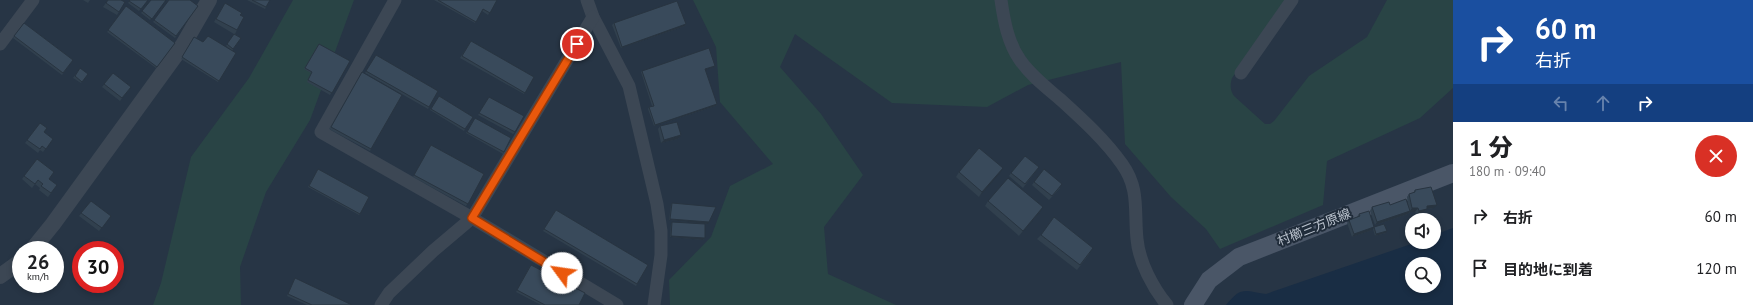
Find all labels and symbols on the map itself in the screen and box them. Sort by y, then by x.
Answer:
pin [560,27,594,61]
street label: 村櫛三方原線 [1275,205,1353,249]
speed limit sign: 30 [72,241,124,293]
position arrow [541,252,583,294]

